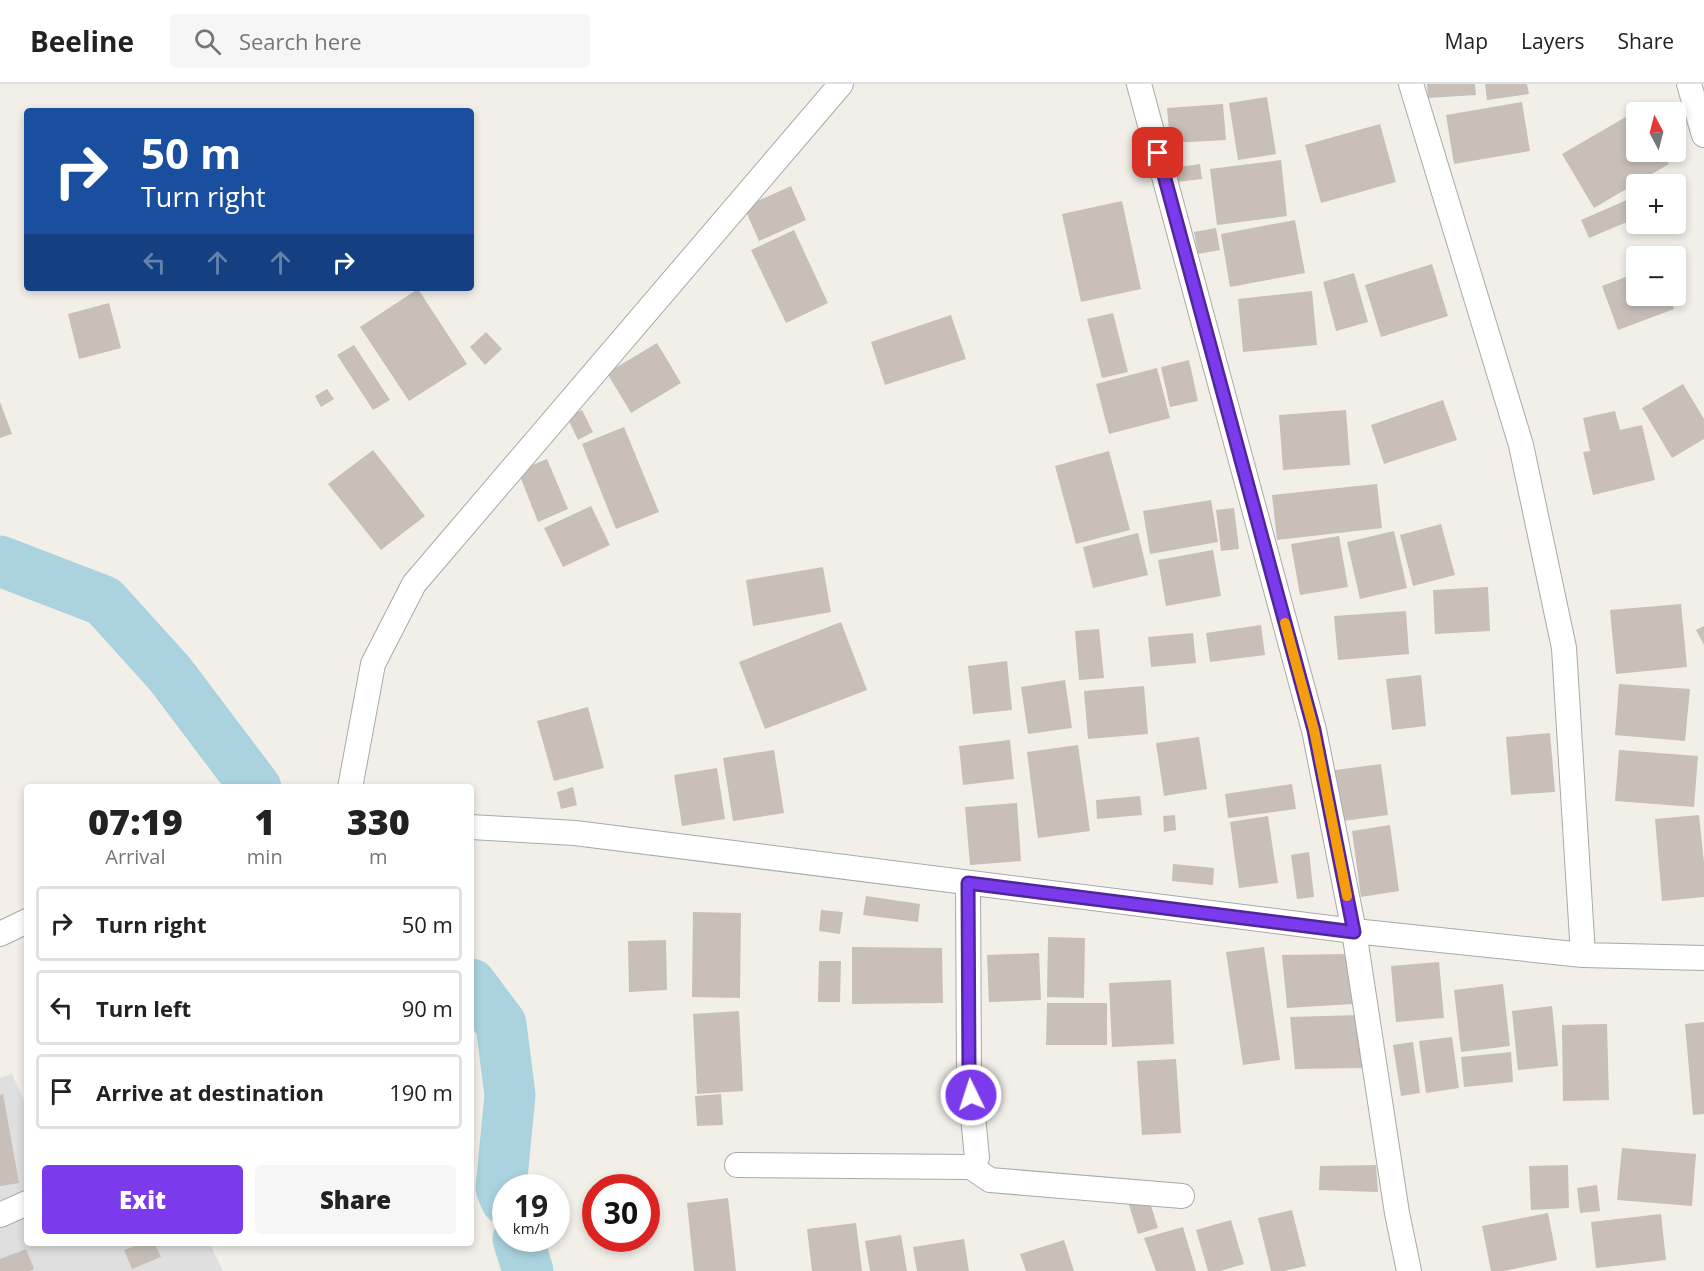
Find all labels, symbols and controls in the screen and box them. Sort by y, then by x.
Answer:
search box [170,14,590,68]
text: Beeline [30,22,134,60]
icon: search [191,25,224,58]
text: Search here [239,26,362,56]
text: Map [1445,27,1488,55]
text: Layers [1521,27,1585,55]
text: Share [1618,27,1674,55]
north arrow [1626,102,1686,162]
map controls [1626,102,1686,306]
text: 50 m [141,124,241,181]
pin [1132,127,1183,178]
icon: right [42,132,120,210]
icon: arrive [1141,136,1174,169]
button: + [1626,174,1686,234]
text: Turn right [141,178,266,215]
icon: left [138,246,171,279]
icon: ahead [201,246,234,279]
icon: ahead [264,246,297,279]
icon: right [327,246,360,279]
button: − [1626,246,1686,306]
text: 07:19 [88,797,183,846]
text: 1 [254,797,275,846]
text: 330 [347,797,410,846]
text: Arrival [105,843,166,870]
text: min [247,843,283,870]
text: m [369,843,388,870]
icon: right [45,907,78,940]
text: Turn right [96,909,207,939]
text: 50 m [402,909,453,939]
icon: left [45,991,78,1024]
text: Turn left [96,993,191,1023]
text: 90 m [402,993,453,1023]
position arrow [939,1063,1003,1127]
icon: arrive [45,1075,78,1108]
text: Arrive at destination [96,1077,324,1107]
text: 190 m [389,1077,453,1107]
button: Exit [42,1165,243,1234]
button: Share [255,1165,456,1234]
speed limit sign: 30 [582,1174,660,1252]
text: 19 [514,1185,548,1226]
text: km/h [513,1218,549,1238]

